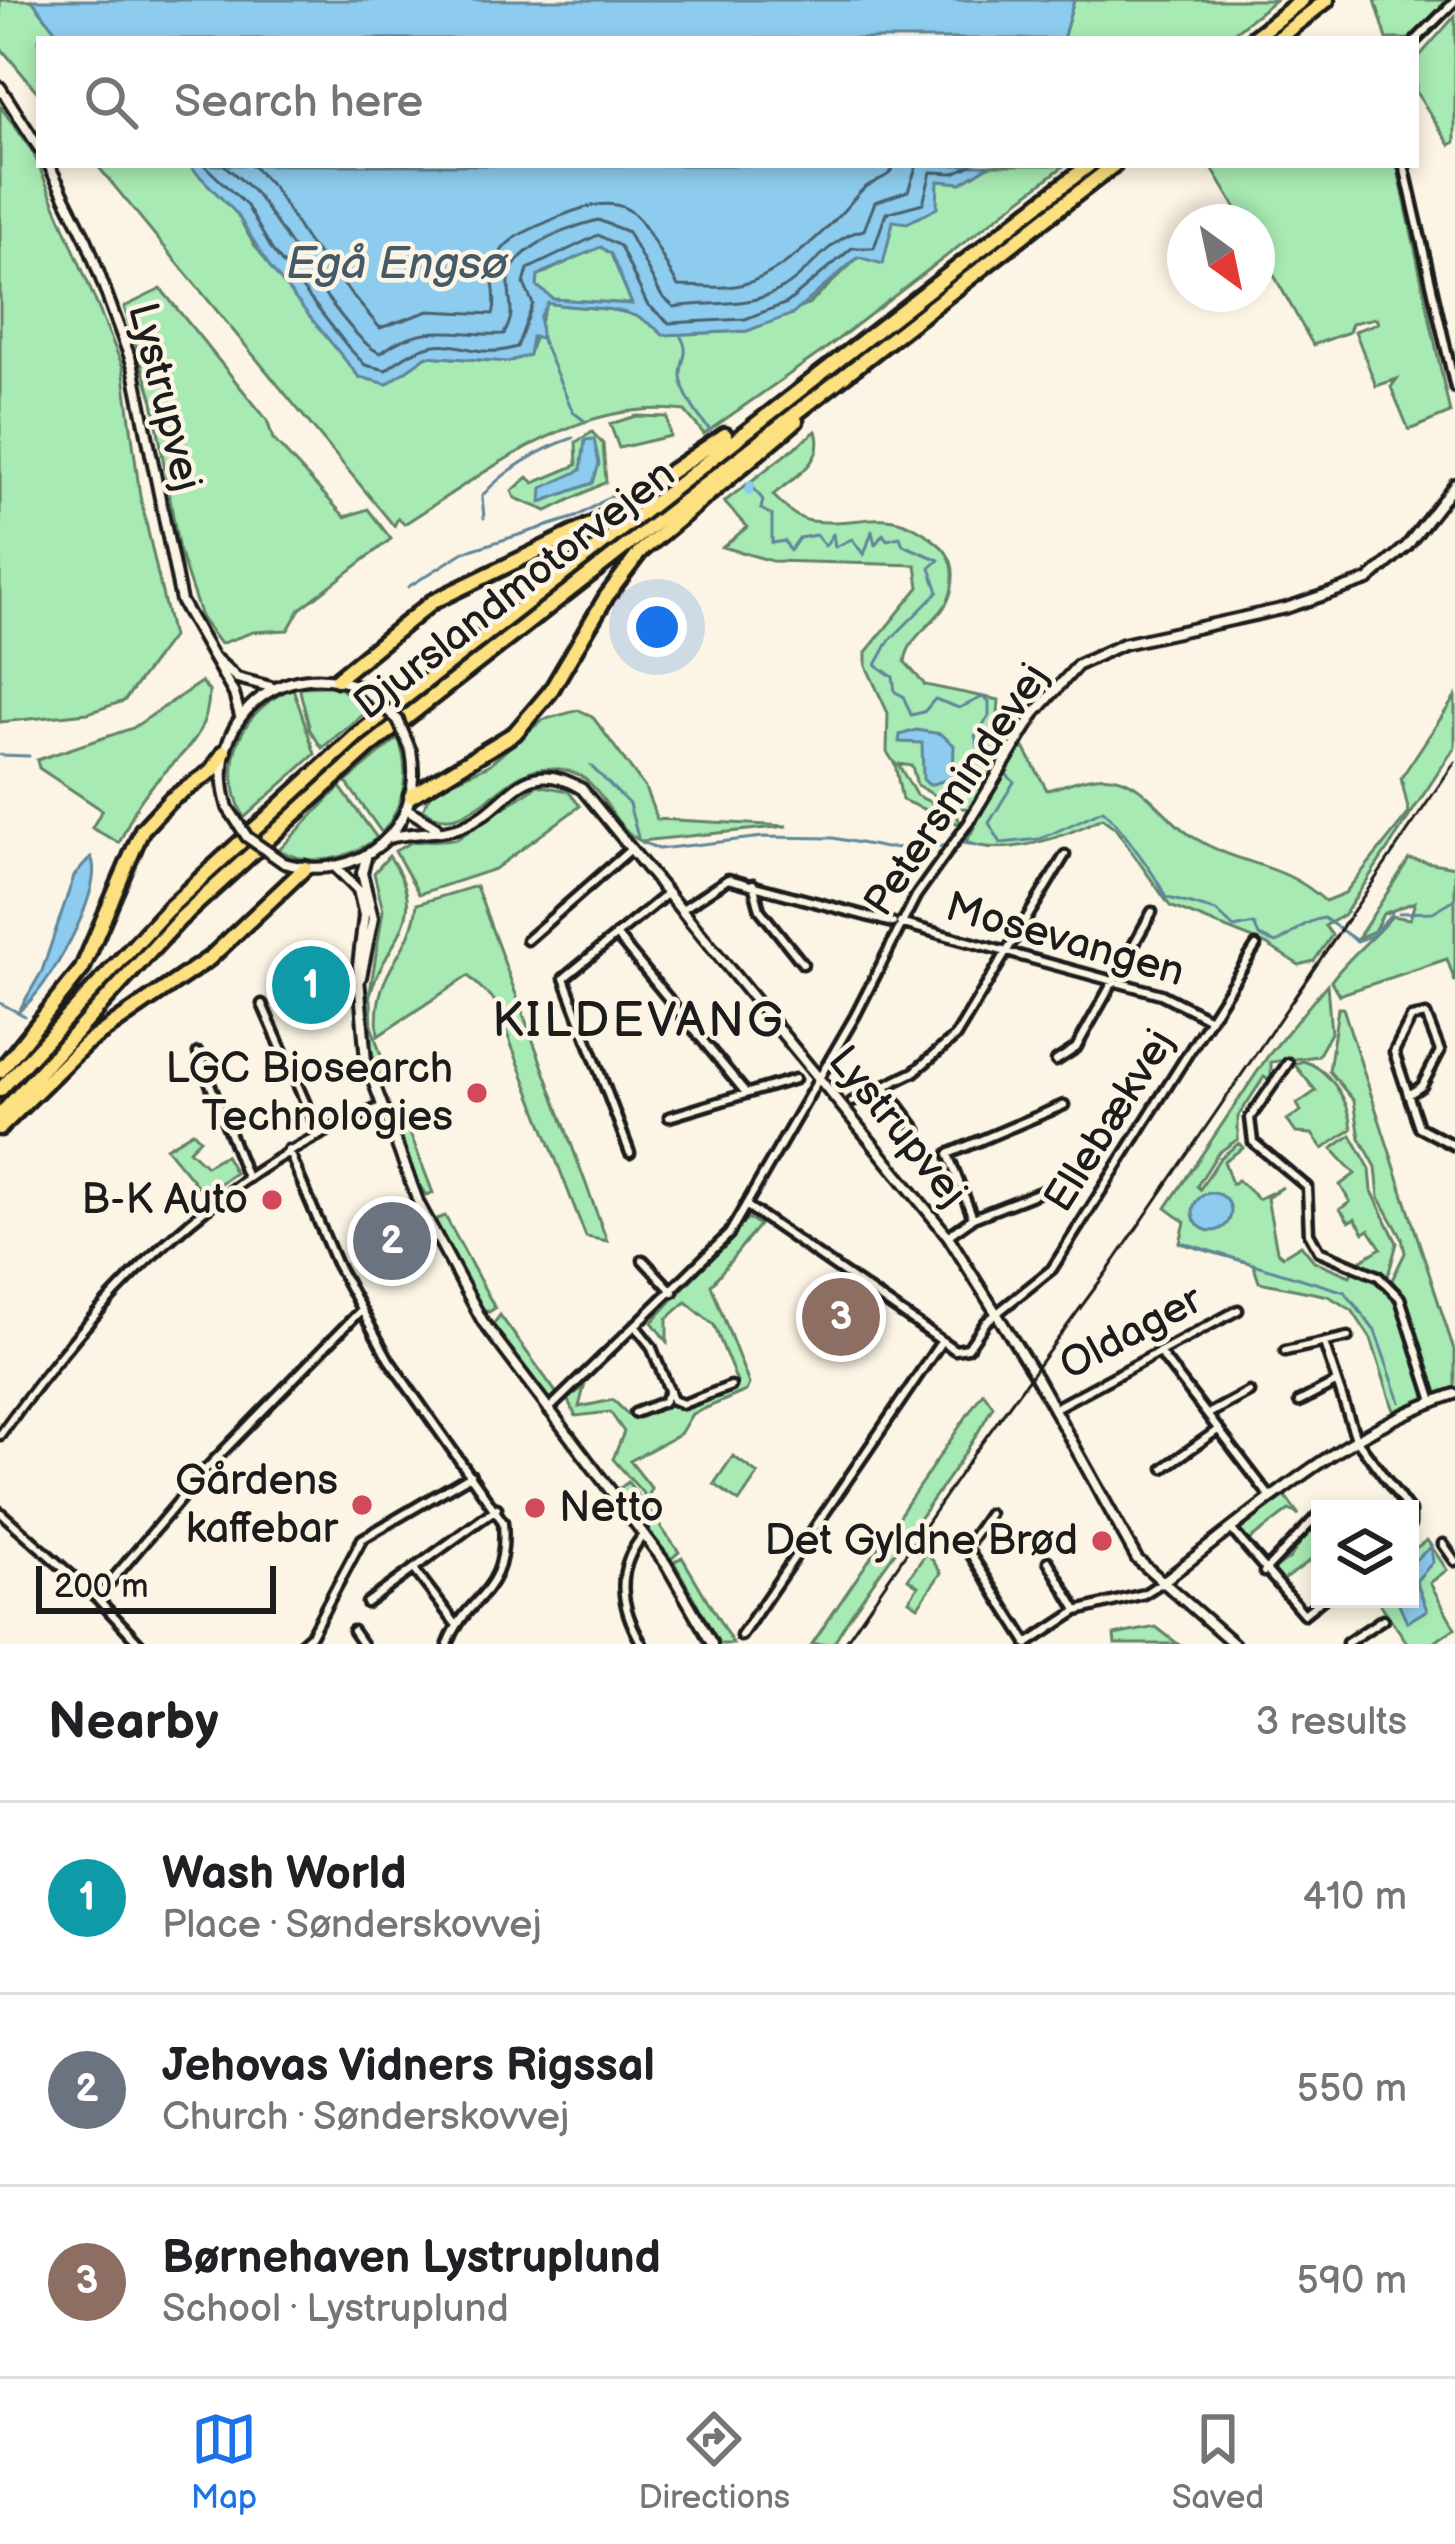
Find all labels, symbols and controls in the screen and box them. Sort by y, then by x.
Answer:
search box [36,36,1419,168]
icon: search [78,69,144,135]
text: Search here [174,75,423,130]
north arrow [1167,204,1275,312]
water label: Egå Engsø [286,237,508,292]
street label: Lystrupvej [116,298,212,496]
street label: Djurslandmotorvejen [345,449,685,731]
your location [627,597,687,657]
street label: Petersmindevej [854,654,1060,926]
street label: Mosevangen [940,882,1190,998]
pin: 1 [272,940,350,1030]
district label: KILDEVANG [492,993,786,1050]
street label: Ellebækvej [1034,1020,1186,1222]
street label: Lystrupvej [817,1036,977,1218]
place label: LGC Biosearch Technologies [166,1044,453,1143]
marker: LGC Biosearch Technologies [464,1080,490,1106]
place label: B-K Auto [81,1175,248,1226]
marker: B-K Auto [259,1187,285,1213]
pin: 2 [353,1196,431,1286]
pin: 3 [802,1272,880,1362]
street label: Oldager [1051,1274,1211,1392]
place label: Gårdens kaffebar [175,1456,339,1555]
place label: Netto [559,1483,664,1534]
marker: Gårdens kaffebar [349,1492,375,1518]
marker: Netto [522,1495,548,1521]
map controls [1311,1500,1419,1608]
button: layers [1311,1500,1419,1608]
place label: Det Gyldne Brød [764,1516,1078,1567]
marker: Det Gyldne Brød [1089,1528,1115,1554]
scale bar [36,1560,276,1613]
text: 200 m [54,1567,148,1607]
text: Nearby [48,1692,219,1753]
text: 3 results [1255,1699,1407,1746]
text: Wash World [162,1847,406,1902]
text: 1 [79,1874,95,1921]
text: 410 m [1302,1874,1407,1921]
text: Place · Sønderskovvej [162,1902,542,1949]
text: Jehovas Vidners Rigssal [162,2039,655,2094]
text: 2 [75,2066,99,2113]
text: 550 m [1297,2066,1407,2113]
text: Church · Sønderskovvej [162,2094,569,2141]
text: Børnehaven Lystruplund [162,2231,661,2286]
text: 3 [76,2258,98,2305]
text: 590 m [1296,2258,1407,2305]
text: School · Lystruplund [162,2286,509,2333]
tab: Map [191,2406,257,2518]
tab: Directions [638,2406,790,2518]
tab: Saved [1172,2406,1264,2518]

